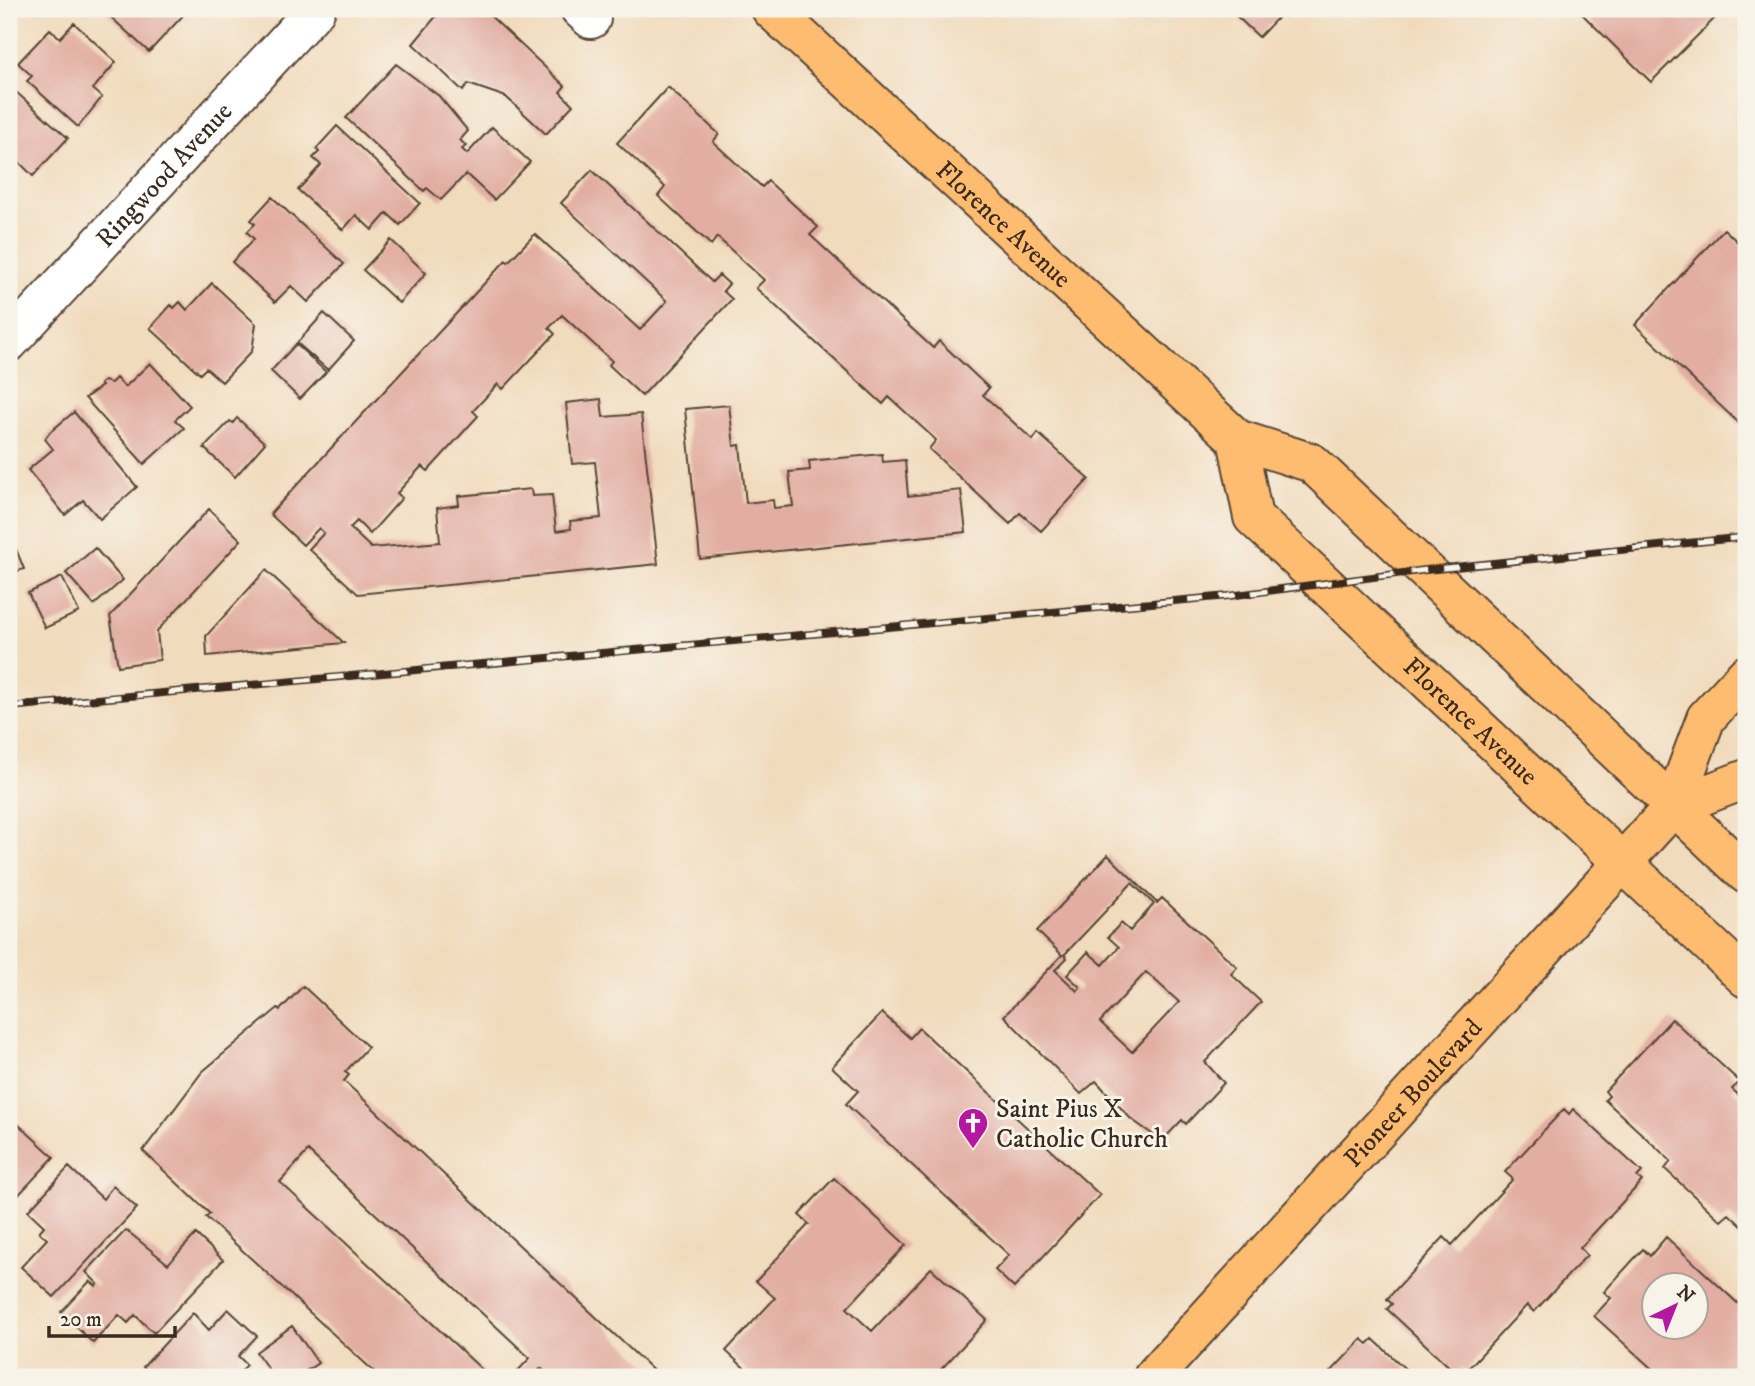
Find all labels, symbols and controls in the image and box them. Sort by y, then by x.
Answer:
street label: Ringwood Avenue [89,96,240,255]
street label: Florence Avenue [928,154,1078,296]
street label: Florence Avenue [1396,651,1544,793]
street label: Pioneer Boulevard [1337,1012,1490,1175]
place label: Saint Pius X Catholic Church [996,1093,1168,1156]
church icon: Saint Pius X Catholic Church [956,1106,990,1150]
north arrow [1640,1270,1710,1340]
text: N [1672,1281,1699,1309]
scale bar [49,1295,175,1339]
text: 20 m [60,1307,102,1333]

